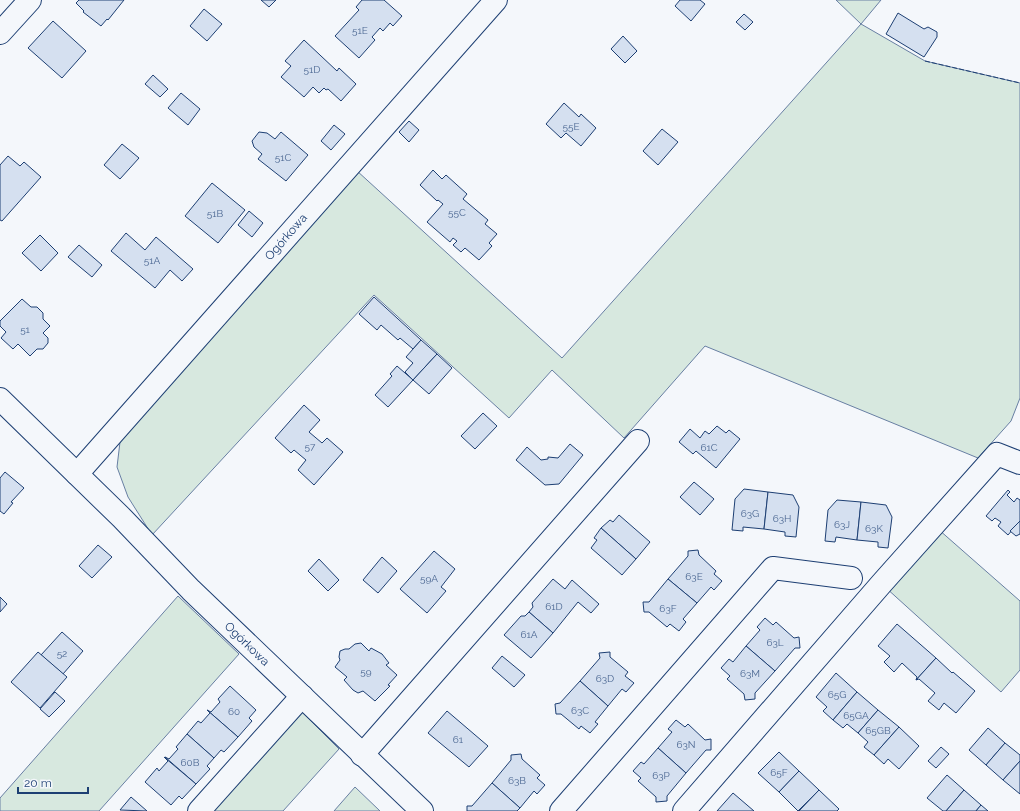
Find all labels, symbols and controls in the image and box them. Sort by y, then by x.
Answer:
house number: 51E [352,25,368,36]
house number: 51D [304,64,320,75]
house number: 55E [563,121,580,132]
house number: 51C [275,152,291,163]
house number: 55C [448,207,466,218]
house number: 51B [207,208,224,219]
street label: Ogórkowa [262,211,310,263]
house number: 51A [144,255,160,266]
house number: 51 [20,324,31,335]
house number: 57 [305,441,316,452]
house number: 61C [700,442,718,453]
house number: 63G [741,508,759,519]
house number: 63H [773,513,791,524]
house number: 63J [834,519,850,530]
house number: 63K [865,523,883,534]
house number: 63E [685,571,703,582]
house number: 59A [420,573,438,584]
house number: 61D [545,601,563,612]
house number: 63F [659,603,677,614]
street label: Ogórkowa [222,619,272,669]
house number: 61A [520,629,538,640]
house number: 63L [766,637,784,648]
house number: 52 [57,648,67,659]
house number: 59 [360,666,372,677]
house number: 63M [740,668,760,679]
house number: 63D [596,673,614,684]
house number: 65G [828,689,846,700]
house number: 63C [571,705,589,716]
house number: 60 [228,706,240,717]
house number: 65GA [843,710,869,721]
house number: 65GB [865,725,891,736]
house number: 61 [453,734,464,745]
house number: 63N [676,739,696,750]
house number: 60B [181,757,200,768]
house number: 65F [770,767,788,778]
scale bar [18,769,88,795]
house number: 63P [652,770,670,781]
house number: 63B [508,775,526,786]
text: 20 m [24,776,52,790]

